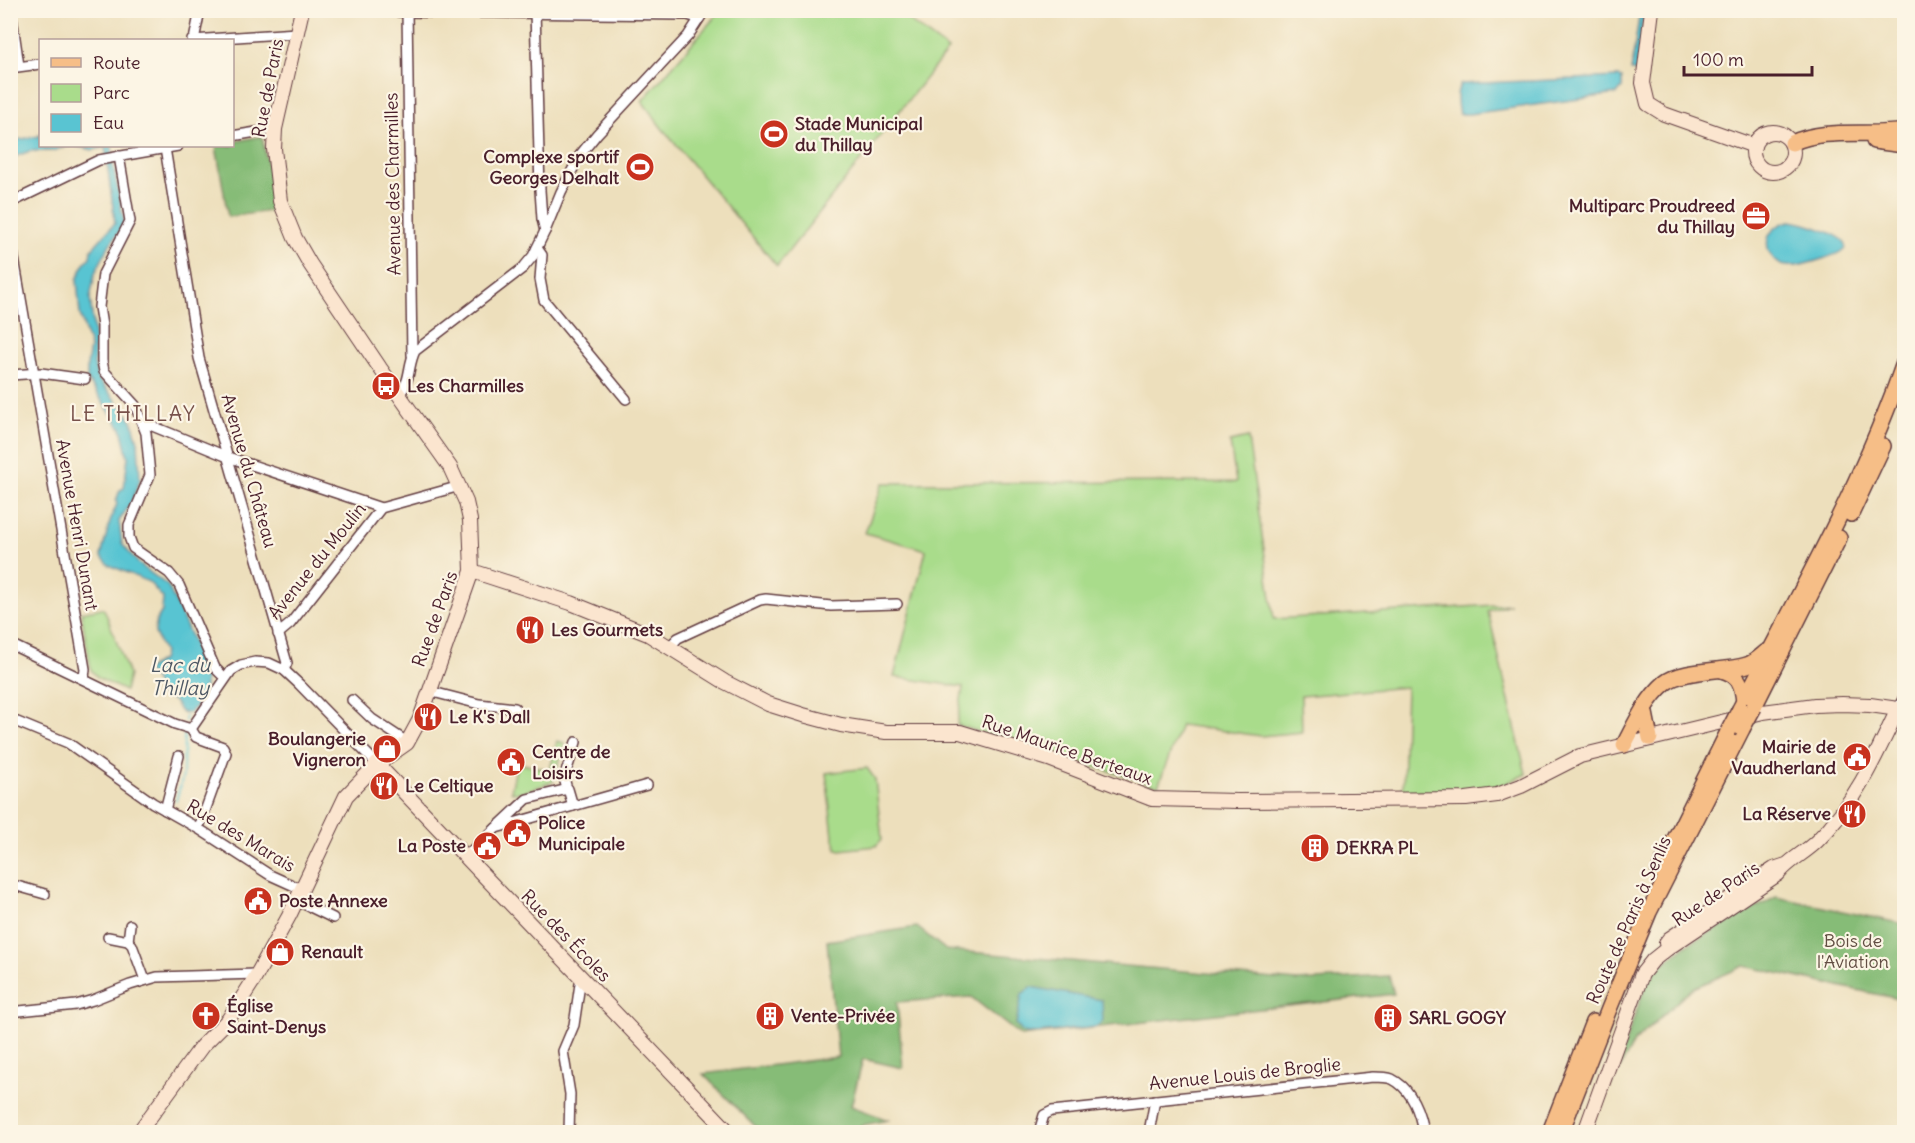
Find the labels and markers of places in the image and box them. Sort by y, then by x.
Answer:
place label: Stade Municipal du Thillay [795,112,923,156]
sports icon: Stade Municipal du Thillay [758,118,790,150]
place label: Complexe sportif Georges Delhalt [483,145,620,189]
sports icon: Complexe sportif Georges Delhalt [624,151,656,183]
place label: Multiparc Proudreed du Thillay [1569,194,1735,238]
office icon: Multiparc Proudreed du Thillay [1740,200,1772,232]
bus stop icon: Les Charmilles [370,370,402,402]
place label: Les Charmilles [407,374,524,397]
restaurant icon: Les Gourmets [514,614,546,646]
place label: Les Gourmets [551,618,663,641]
restaurant icon: Le K's Dall [412,701,444,733]
place label: Le K's Dall [449,705,530,728]
place label: Boulangerie Vigneron [268,727,367,771]
shop icon: Boulangerie Vigneron [371,733,403,765]
place label: Mairie de Vaudherland [1732,735,1836,779]
place label: Centre de Loisirs [532,740,611,784]
public building icon: Mairie de Vaudherland [1841,741,1873,773]
public building icon: Centre de Loisirs [495,746,527,778]
restaurant icon: Le Celtique [368,770,400,802]
place label: Le Celtique [405,774,494,797]
restaurant icon: La Réserve [1836,798,1868,830]
place label: La Réserve [1742,802,1831,825]
place label: Police Municipale [538,811,625,855]
public building icon: Police Municipale [501,817,533,849]
public building icon: La Poste [471,830,503,862]
building icon: DEKRA PL [1299,832,1331,864]
place label: La Poste [397,834,466,857]
place label: DEKRA PL [1336,836,1419,859]
public building icon: Poste Annexe [242,885,274,917]
place label: Poste Annexe [279,889,388,912]
shop icon: Renault [264,936,296,968]
place label: Renault [301,940,364,963]
place label: Église Saint-Denys [227,994,326,1038]
church icon: Église Saint-Denys [190,1000,222,1032]
building icon: Vente-Privée [754,1000,786,1032]
building icon: SARL GOGY [1372,1002,1404,1034]
place label: Vente-Privée [791,1004,895,1027]
place label: SARL GOGY [1409,1006,1507,1029]

